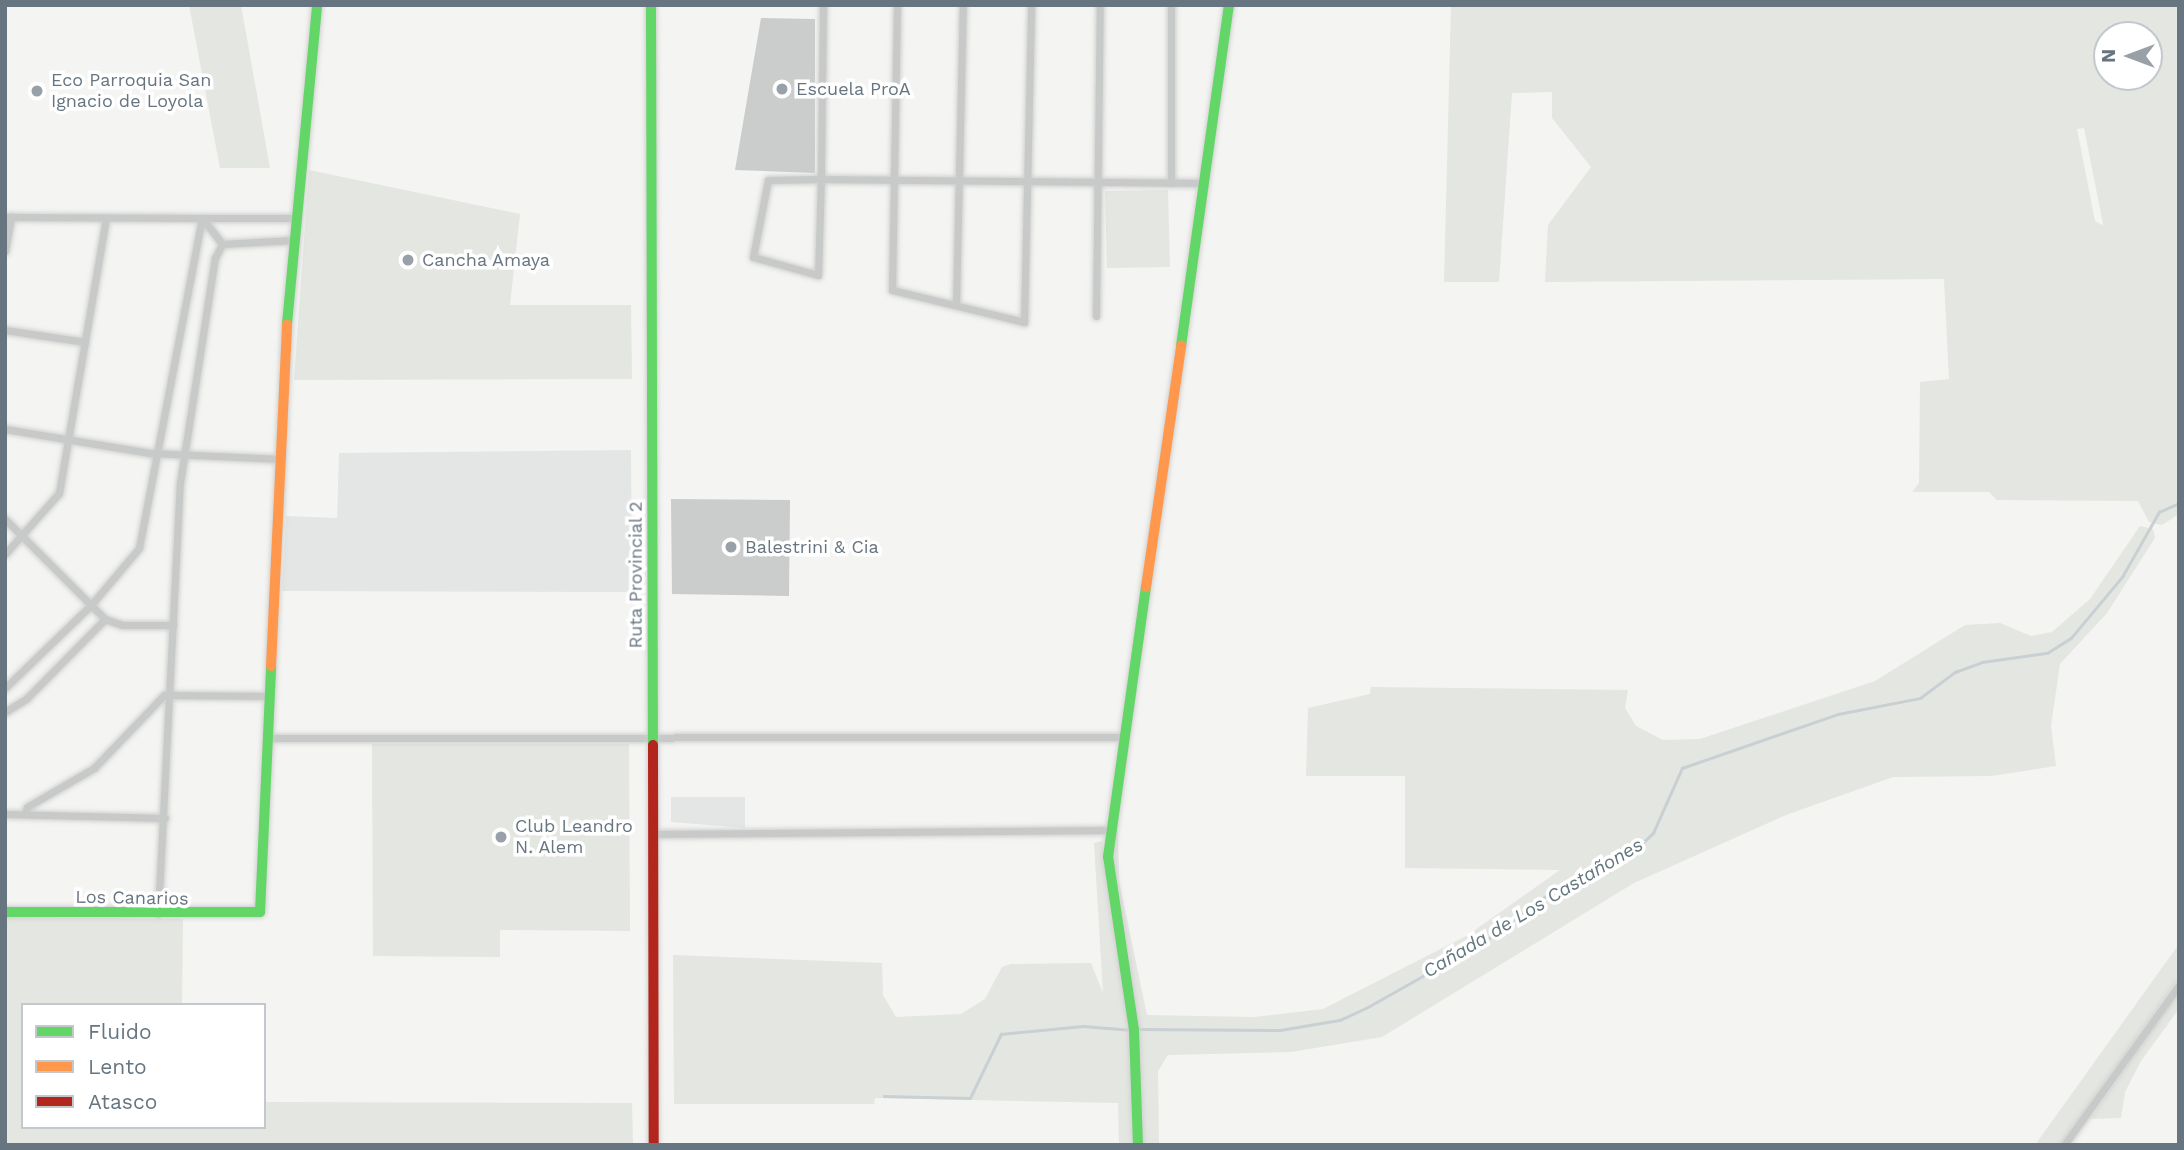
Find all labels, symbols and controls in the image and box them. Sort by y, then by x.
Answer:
north arrow [2093,21,2163,91]
text: N [2097,49,2120,63]
place label: Eco Parroquia San Ignacio de Loyola [51,70,212,112]
place label: Escuela ProA [796,78,911,100]
marker: Escuela ProA [774,81,790,97]
marker: Eco Parroquia San Ignacio de Loyola [29,83,45,99]
place label: Cancha Amaya [422,249,551,271]
marker: Cancha Amaya [400,252,416,268]
street label: Ruta Provincial 2 [625,501,647,649]
place label: Balestrini & Cia [745,536,879,558]
marker: Balestrini & Cia [723,539,739,555]
place label: Club Leandro N. Alem [515,816,633,858]
marker: Club Leandro N. Alem [493,829,509,845]
water label: Cañada de Los Castañones [1419,833,1647,983]
street label: Los Canarios [75,886,189,910]
legend [21,1003,266,1129]
text: Fluido [88,1019,152,1044]
text: Lento [88,1054,147,1079]
text: Atasco [88,1089,157,1114]

